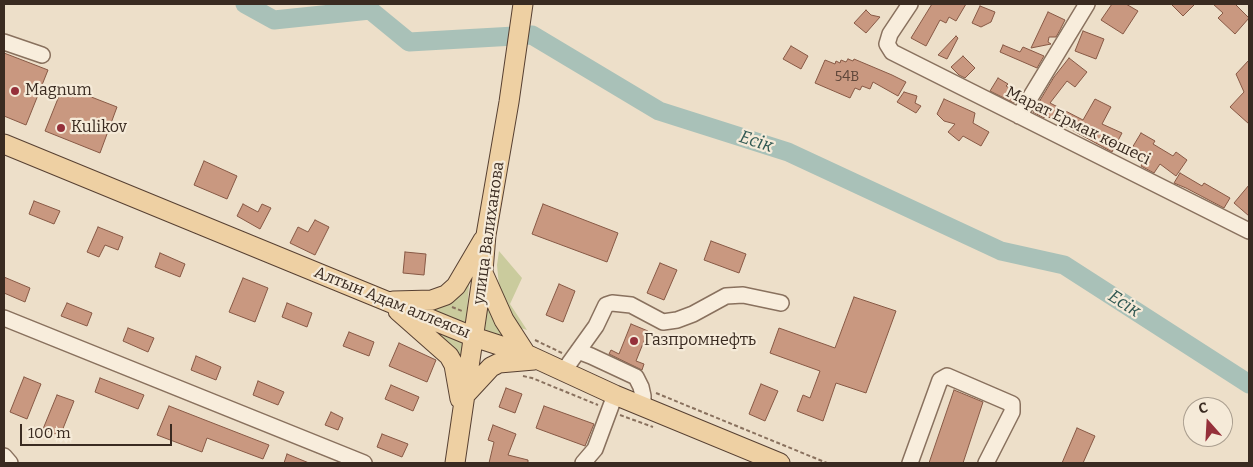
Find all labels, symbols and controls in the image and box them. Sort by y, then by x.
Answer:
house number: 54В [835,69,859,85]
place label: Magnum [25,81,92,101]
street label: Марат Ермак көшесі [1003,83,1153,169]
marker: Magnum [9,85,21,97]
place label: Kulikov [71,118,127,138]
marker: Kulikov [55,122,67,134]
water label: Есік [736,126,776,158]
street label: улица Валиханова [469,160,509,306]
street label: Алтын Адам аллеясы [311,263,473,343]
water label: Есік [1104,286,1144,322]
place label: Газпромнефть [644,331,756,351]
marker: Газпромнефть [628,335,640,347]
north arrow [1183,397,1233,447]
text: С [1196,399,1210,418]
scale bar [22,414,175,446]
text: 100 m [28,424,71,442]

